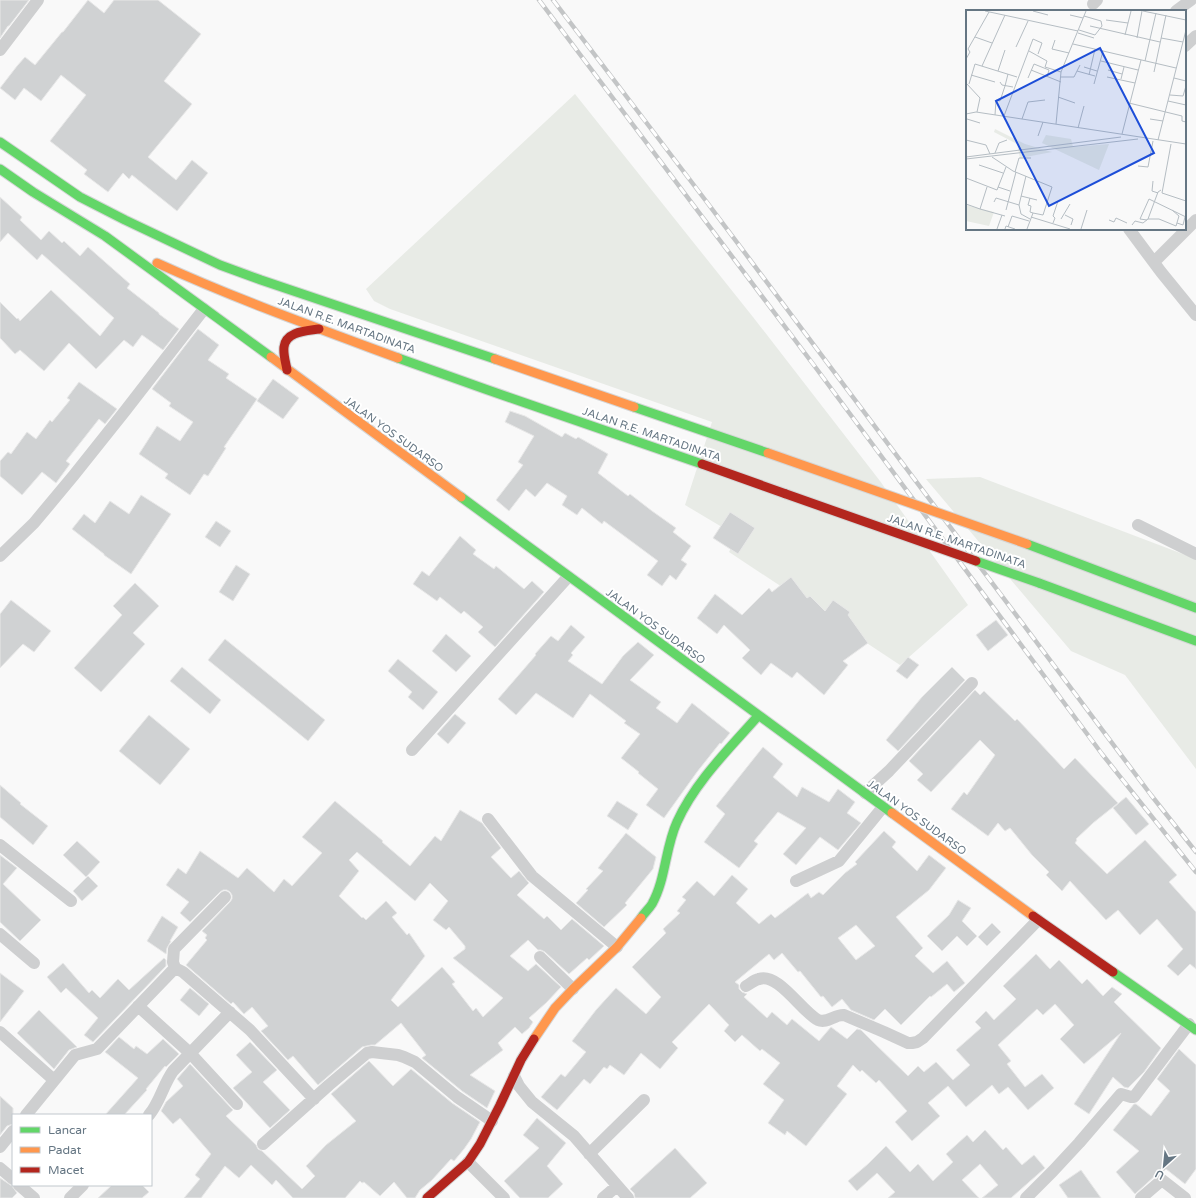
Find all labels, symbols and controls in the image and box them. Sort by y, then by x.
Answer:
inset map [966,10,1186,230]
street label: JALAN R.E. MARTADINATA [276,294,417,356]
street label: JALAN YOS SUDARSO [342,394,446,475]
street label: JALAN R.E. MARTADINATA [581,405,723,464]
street label: JALAN R.E. MARTADINATA [886,512,1028,571]
street label: JALAN YOS SUDARSO [604,586,708,667]
street label: JALAN YOS SUDARSO [865,777,969,858]
legend [12,1114,152,1186]
text: Lancar [48,1123,87,1137]
text: Padat [48,1143,82,1157]
north arrow [1144,1146,1184,1186]
text: Macet [48,1163,84,1177]
text: U [1153,1167,1166,1182]

